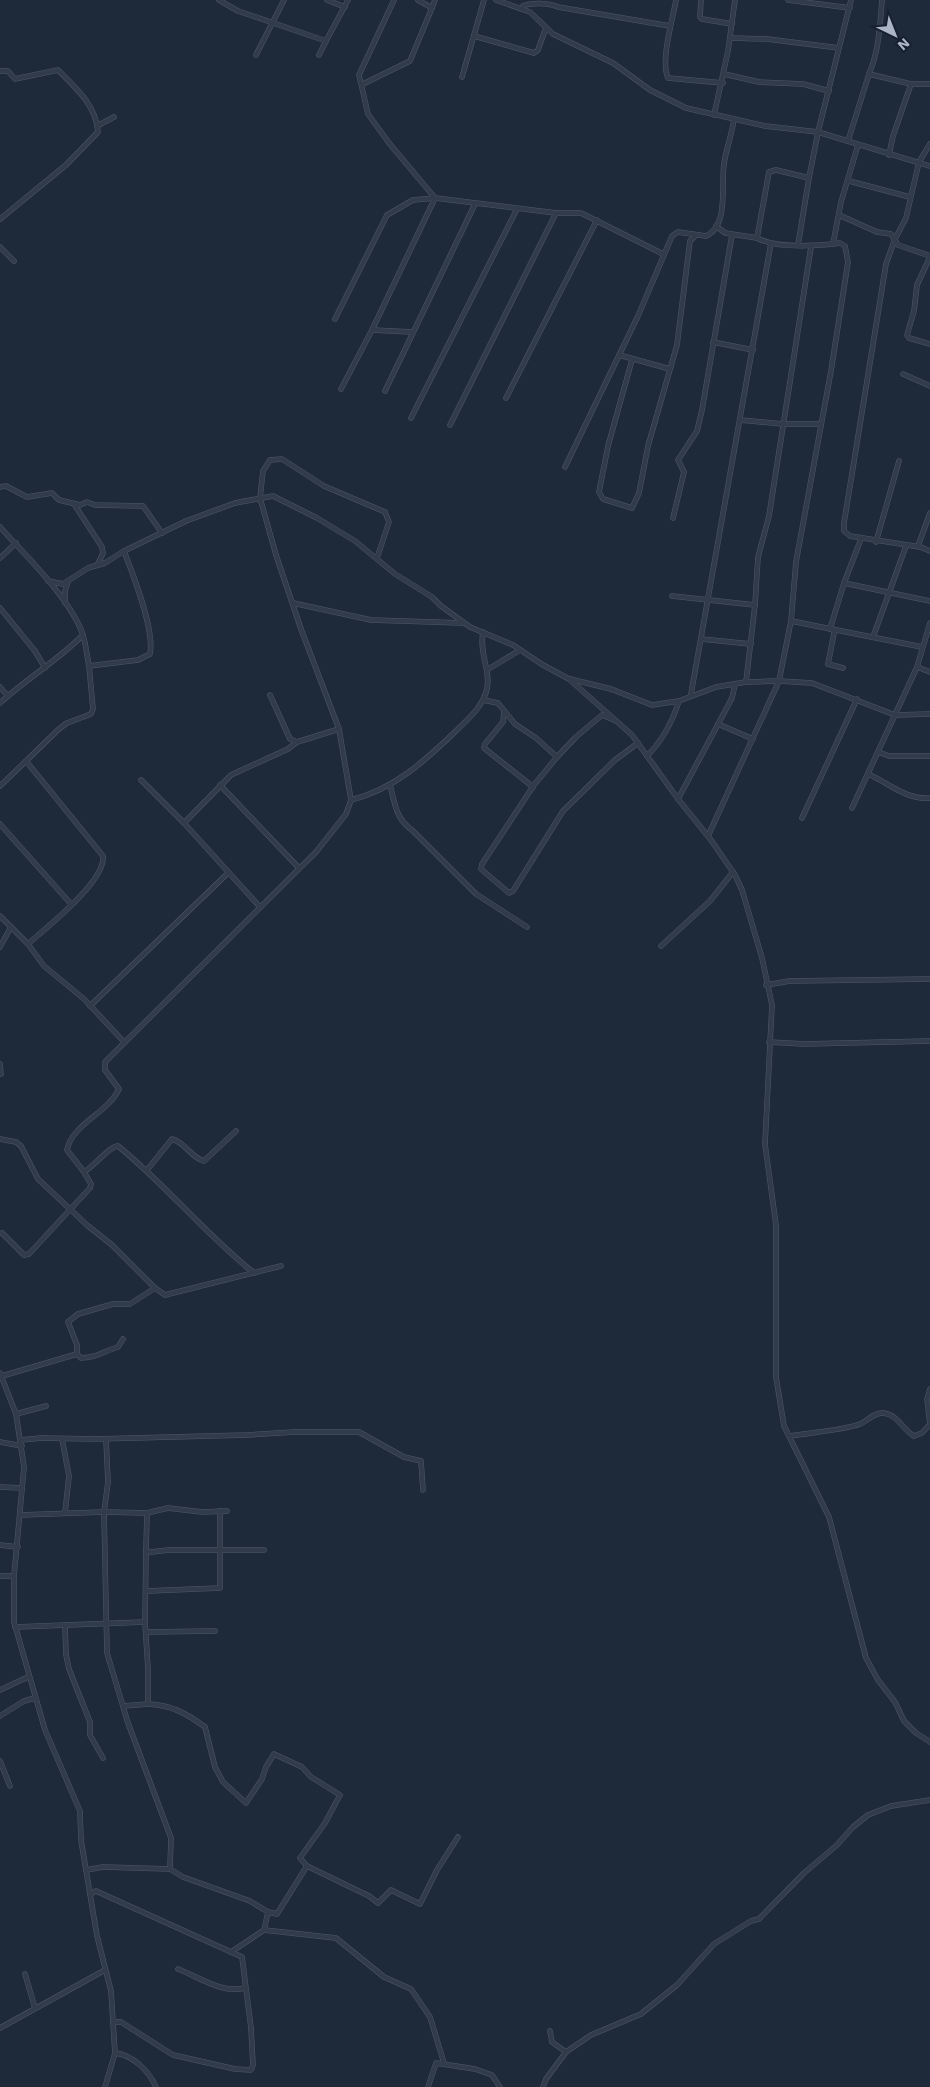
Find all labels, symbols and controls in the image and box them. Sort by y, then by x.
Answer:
north arrow [870,10,920,60]
text: N [895,35,913,54]

